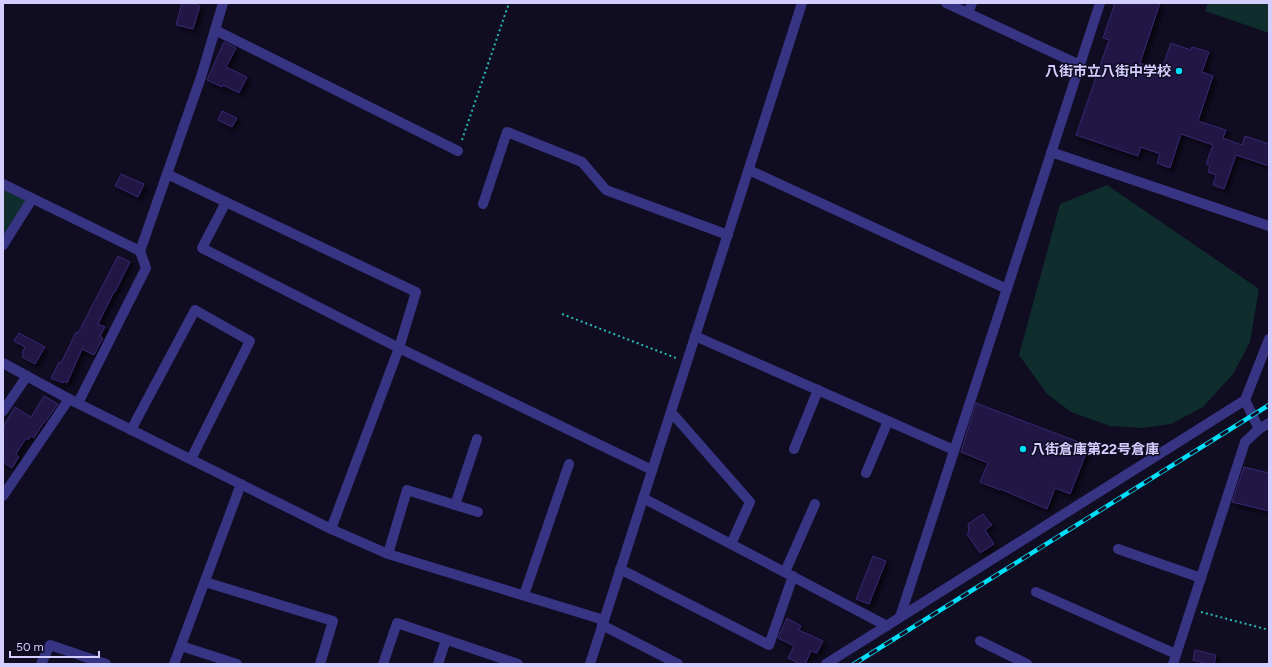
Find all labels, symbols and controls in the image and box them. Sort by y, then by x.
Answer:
place label: 八街市立八街中学校 [1045,63,1171,80]
marker: 八街市立八街中学校 [1174,66,1184,76]
place label: 八街倉庫第22号倉庫 [1031,441,1159,458]
marker: 八街倉庫第22号倉庫 [1018,444,1028,454]
scale bar [10,633,99,659]
text: 50 m [16,640,44,654]

